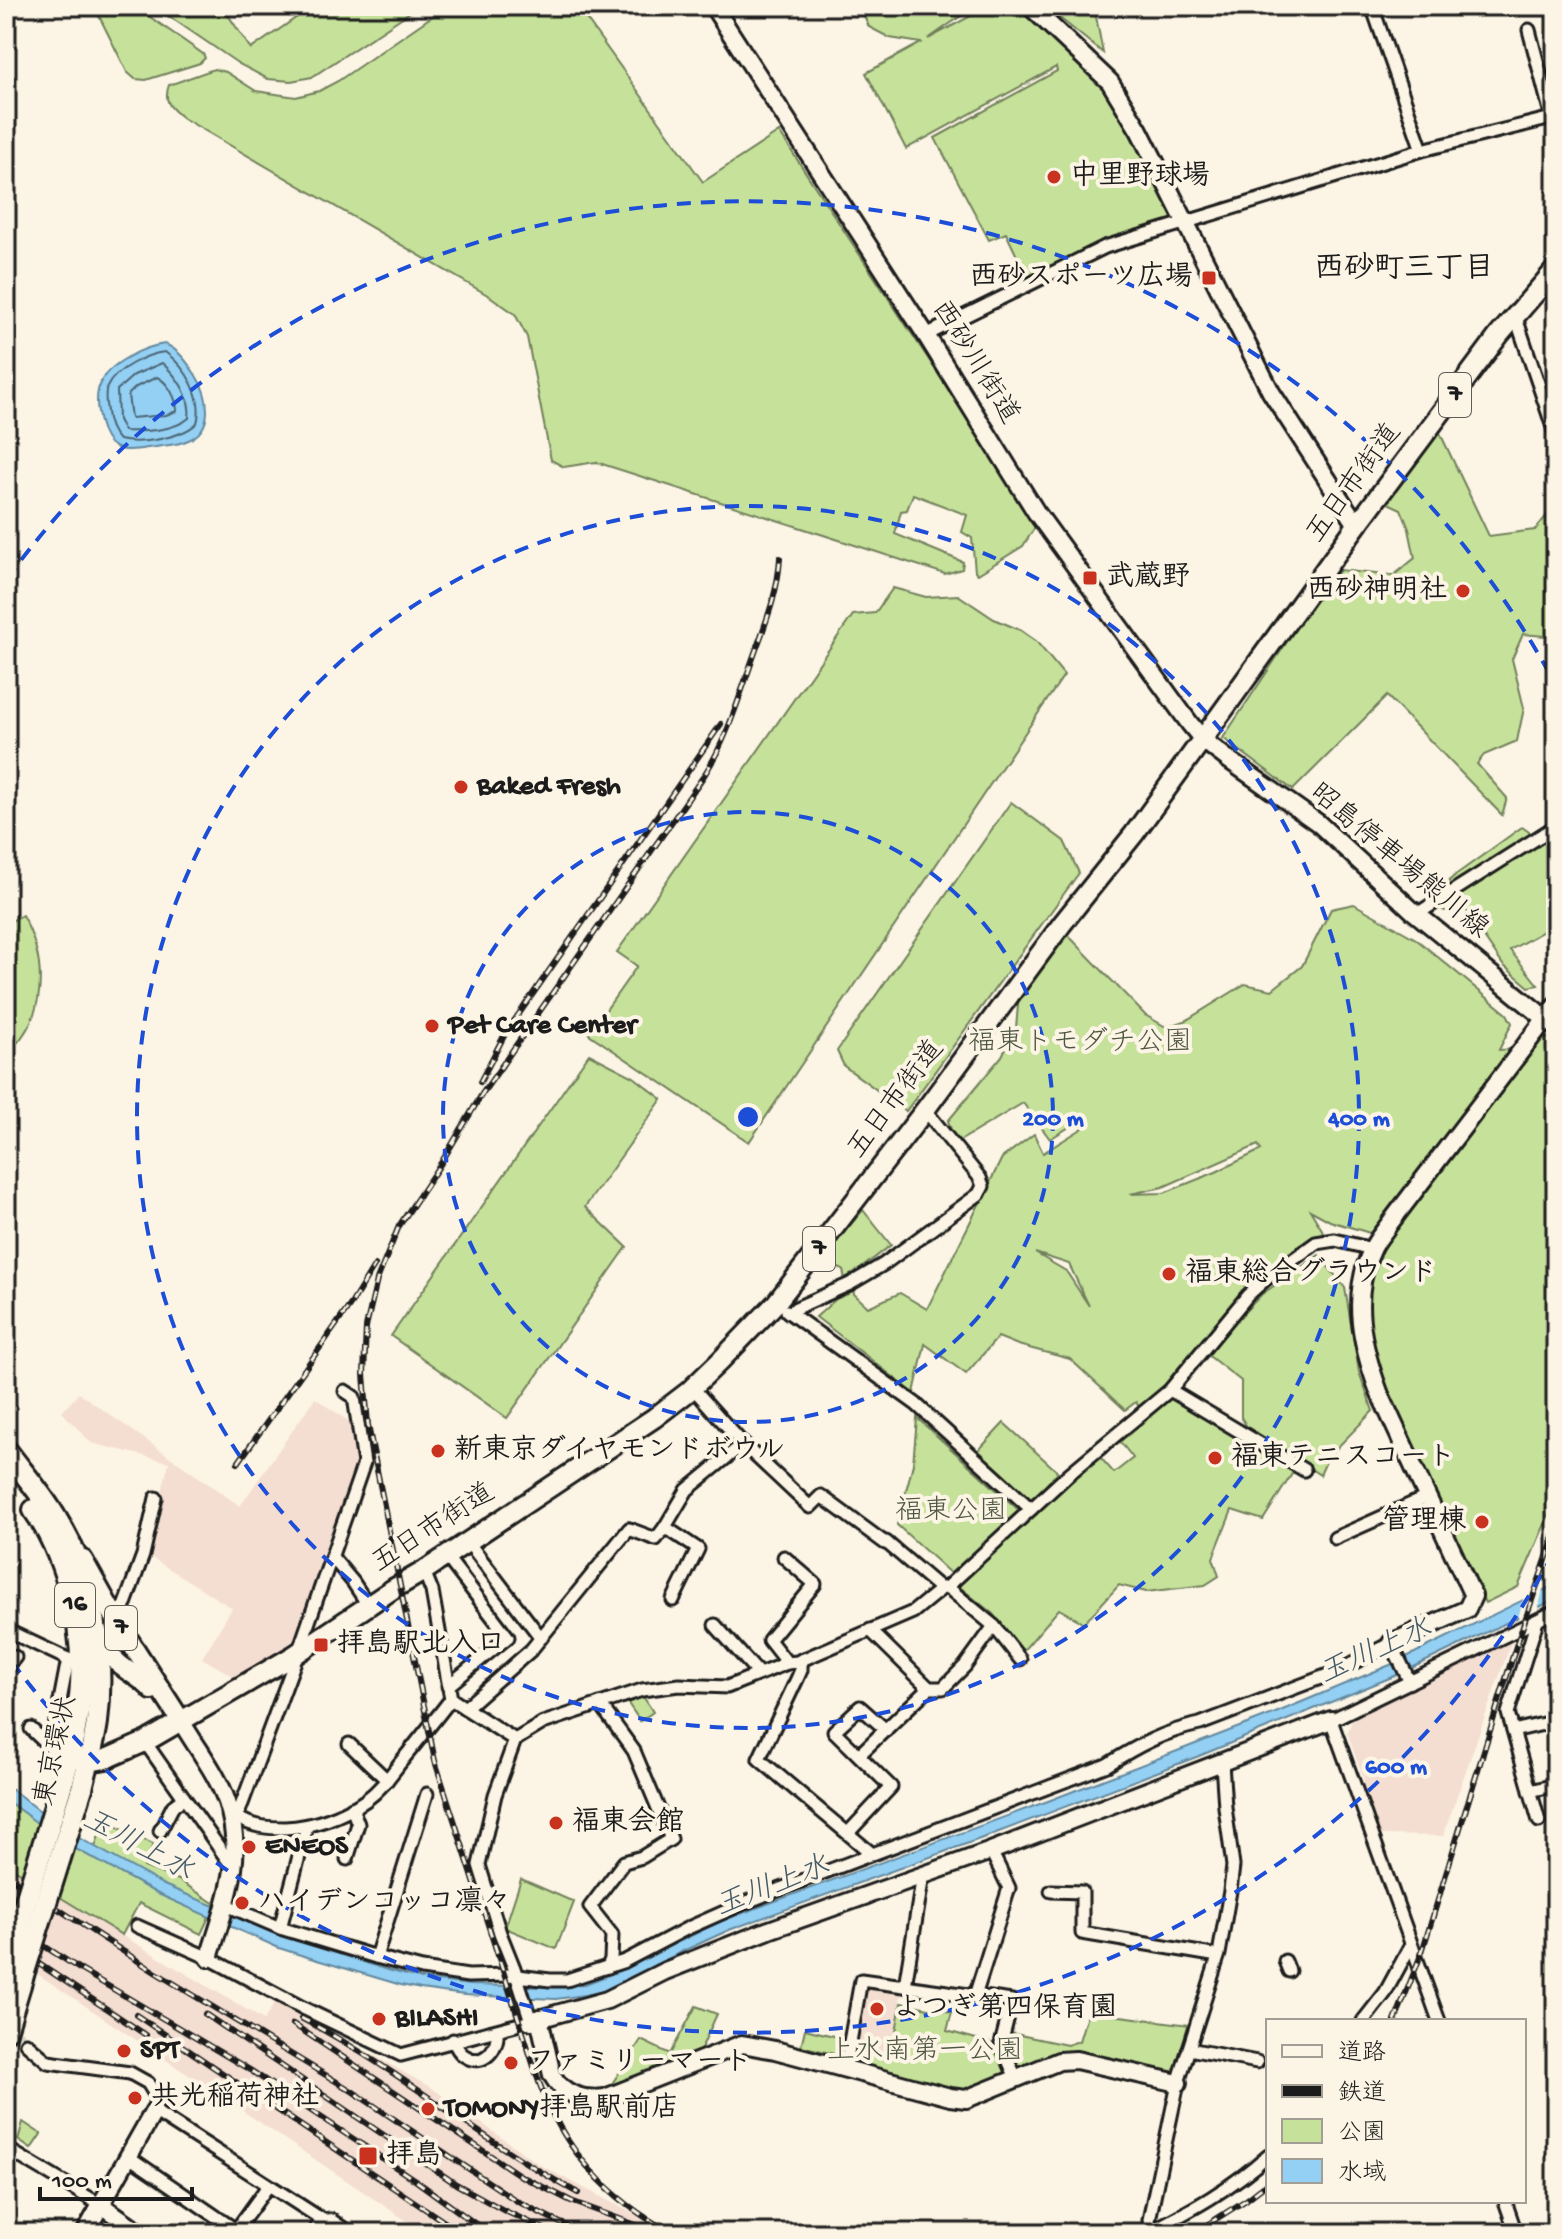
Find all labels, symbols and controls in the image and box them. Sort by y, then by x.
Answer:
place label: 中里野球場 [1070,159,1210,194]
marker: 中里野球場 [1045,168,1063,186]
district label: 西砂町三丁目 [1314,251,1494,288]
place label: 西砂スポーツ広場 [970,260,1193,295]
marker: 西砂スポーツ広場 [1200,269,1218,287]
street label: 西砂川街道 [923,294,1026,431]
road number: 7 [1439,373,1471,417]
street label: 五日市街道 [1300,417,1409,550]
place label: 武蔵野 [1106,560,1190,595]
marker: 武蔵野 [1081,569,1099,587]
place label: 西砂神明社 [1307,574,1447,608]
marker: 西砂神明社 [1454,582,1472,600]
place label: Baked Fresh [476,771,621,804]
street label: 昭島停車場熊川線 [1302,777,1495,947]
marker: Baked Fresh [452,778,470,796]
place label: Pet Care Center [446,1010,639,1043]
marker: Pet Care Center [423,1017,441,1035]
park label: 福東トモダチ公園 [968,1026,1192,1060]
street label: 五日市街道 [841,1034,952,1166]
centre of rings [734,1103,762,1131]
text: 200 m [1022,1106,1084,1135]
text: 400 m [1327,1106,1390,1135]
road number: 7 [803,1227,835,1271]
place label: 福東総合グラウンド [1185,1256,1437,1291]
marker: 福東総合グラウンド [1160,1265,1178,1283]
place label: 新東京ダイヤモンドボウル [454,1433,785,1468]
place label: 福東テニスコート [1231,1440,1456,1475]
marker: 新東京ダイヤモンドボウル [429,1442,447,1460]
marker: 福東テニスコート [1206,1449,1224,1467]
street label: 五日市街道 [366,1476,502,1581]
park label: 福東公園 [895,1495,1007,1529]
place label: 管理棟 [1382,1504,1466,1539]
marker: 管理棟 [1473,1513,1491,1531]
road number: 16 [55,1583,95,1627]
road number: 7 [105,1606,137,1650]
water label: 玉川上水 [1314,1612,1438,1693]
place label: 拝島駅北入口 [337,1628,505,1662]
marker: 拝島駅北入口 [312,1636,330,1654]
street label: 東京環状 [28,1693,85,1809]
text: 600 m [1365,1754,1427,1783]
water label: 玉川上水 [76,1802,199,1891]
place label: 福東会館 [572,1805,684,1840]
marker: 福東会館 [547,1814,565,1832]
place label: ENEOS [265,1831,349,1864]
marker: ENEOS [240,1838,258,1856]
water label: 玉川上水 [710,1849,835,1926]
place label: ハイデンコッコ凛々 [258,1885,511,1920]
marker: ハイデンコッコ凛々 [233,1894,251,1912]
place label: よつぎ第四保育園 [893,1992,1117,2026]
marker: よつぎ第四保育園 [868,2000,886,2018]
place label: BILASHI [394,2003,479,2036]
marker: BILASHI [370,2010,388,2028]
legend [1266,2019,1526,2203]
place label: SPT [140,2035,181,2068]
park label: 上水南第一公園 [827,2035,1023,2069]
text: 道路 [1338,2039,1386,2069]
marker: SPT [115,2042,133,2060]
place label: ファミリーマート [527,2047,752,2080]
marker: ファミリーマート [502,2054,520,2072]
text: 鉄道 [1338,2079,1386,2109]
place label: 共光稲荷神社 [151,2081,319,2115]
marker: 共光稲荷神社 [126,2089,144,2107]
place label: TOMONY拝島駅前店 [442,2092,679,2126]
marker: TOMONY拝島駅前店 [419,2100,437,2118]
text: 公園 [1338,2120,1386,2149]
place label: 拝島 [386,2139,442,2173]
marker: 拝島 [357,2145,379,2167]
scale bar [40,2151,192,2201]
text: 水域 [1338,2159,1386,2189]
text: 100 m [51,2168,112,2197]

